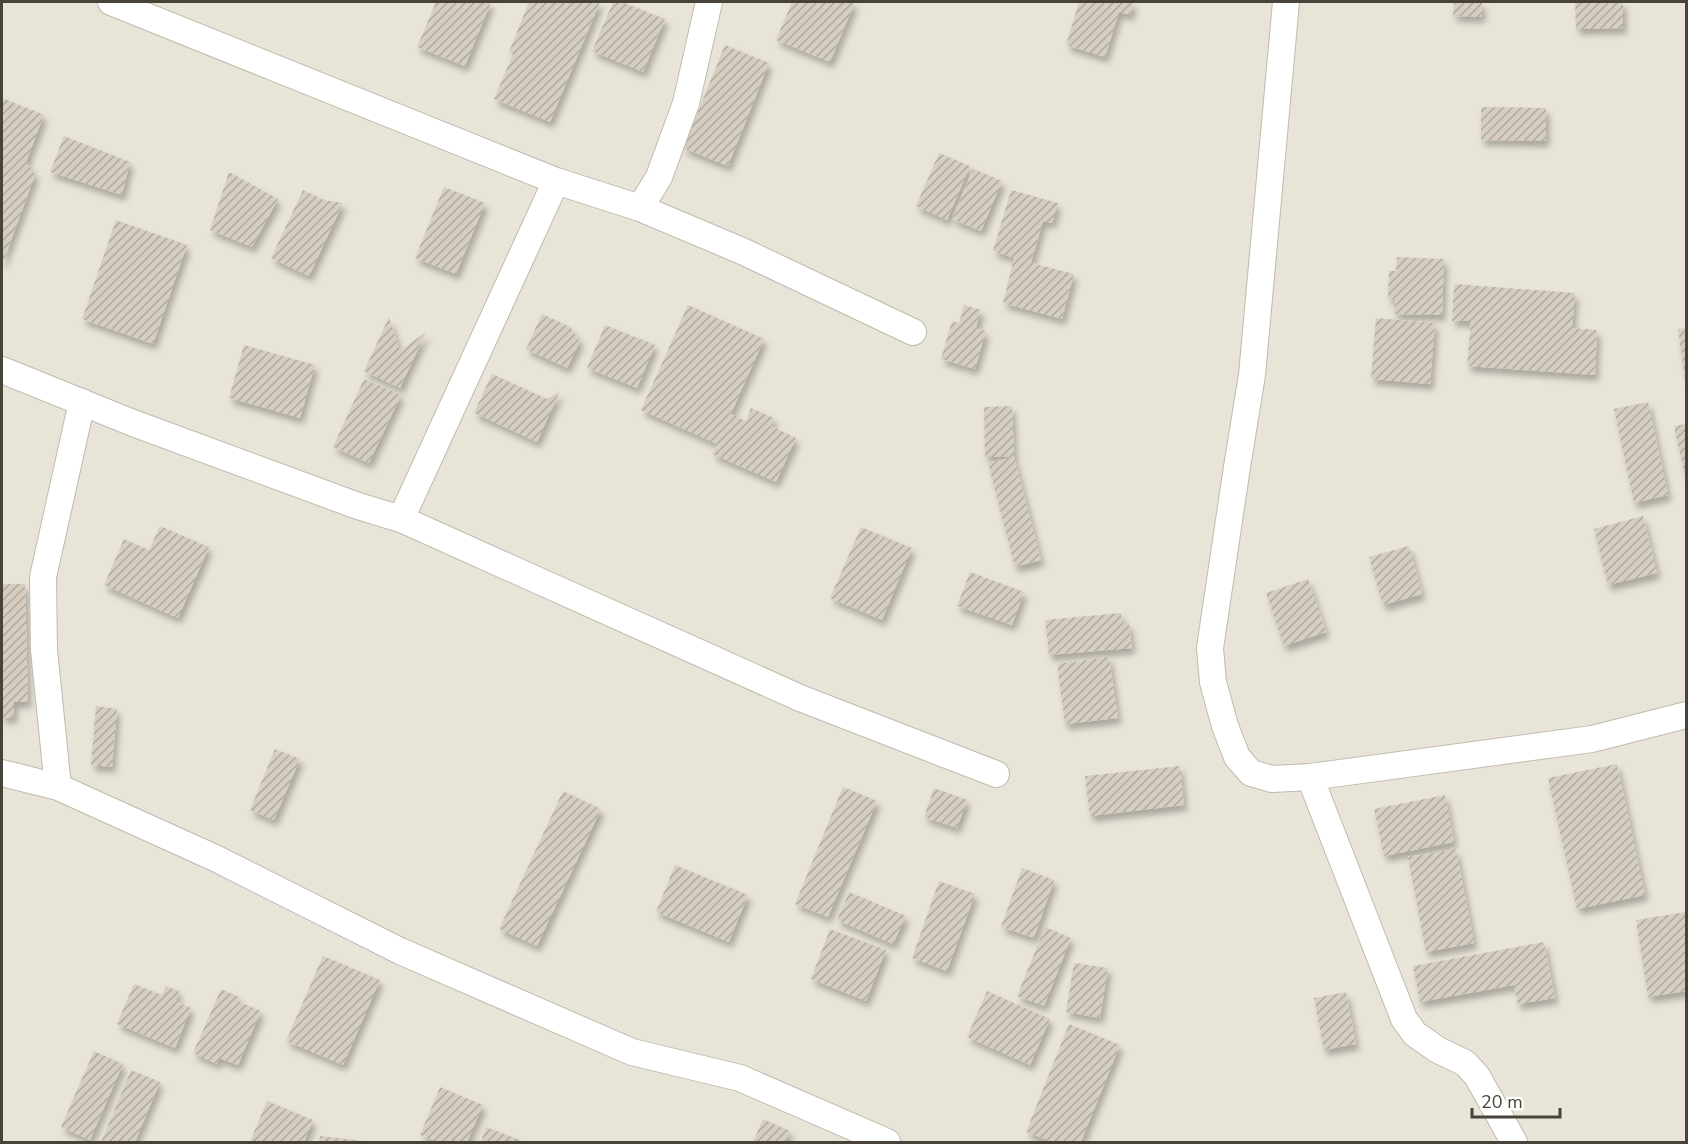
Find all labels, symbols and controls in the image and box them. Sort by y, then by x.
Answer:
scale bar [1472,1081,1560,1119]
text: 20 m [1481,1090,1523,1114]

